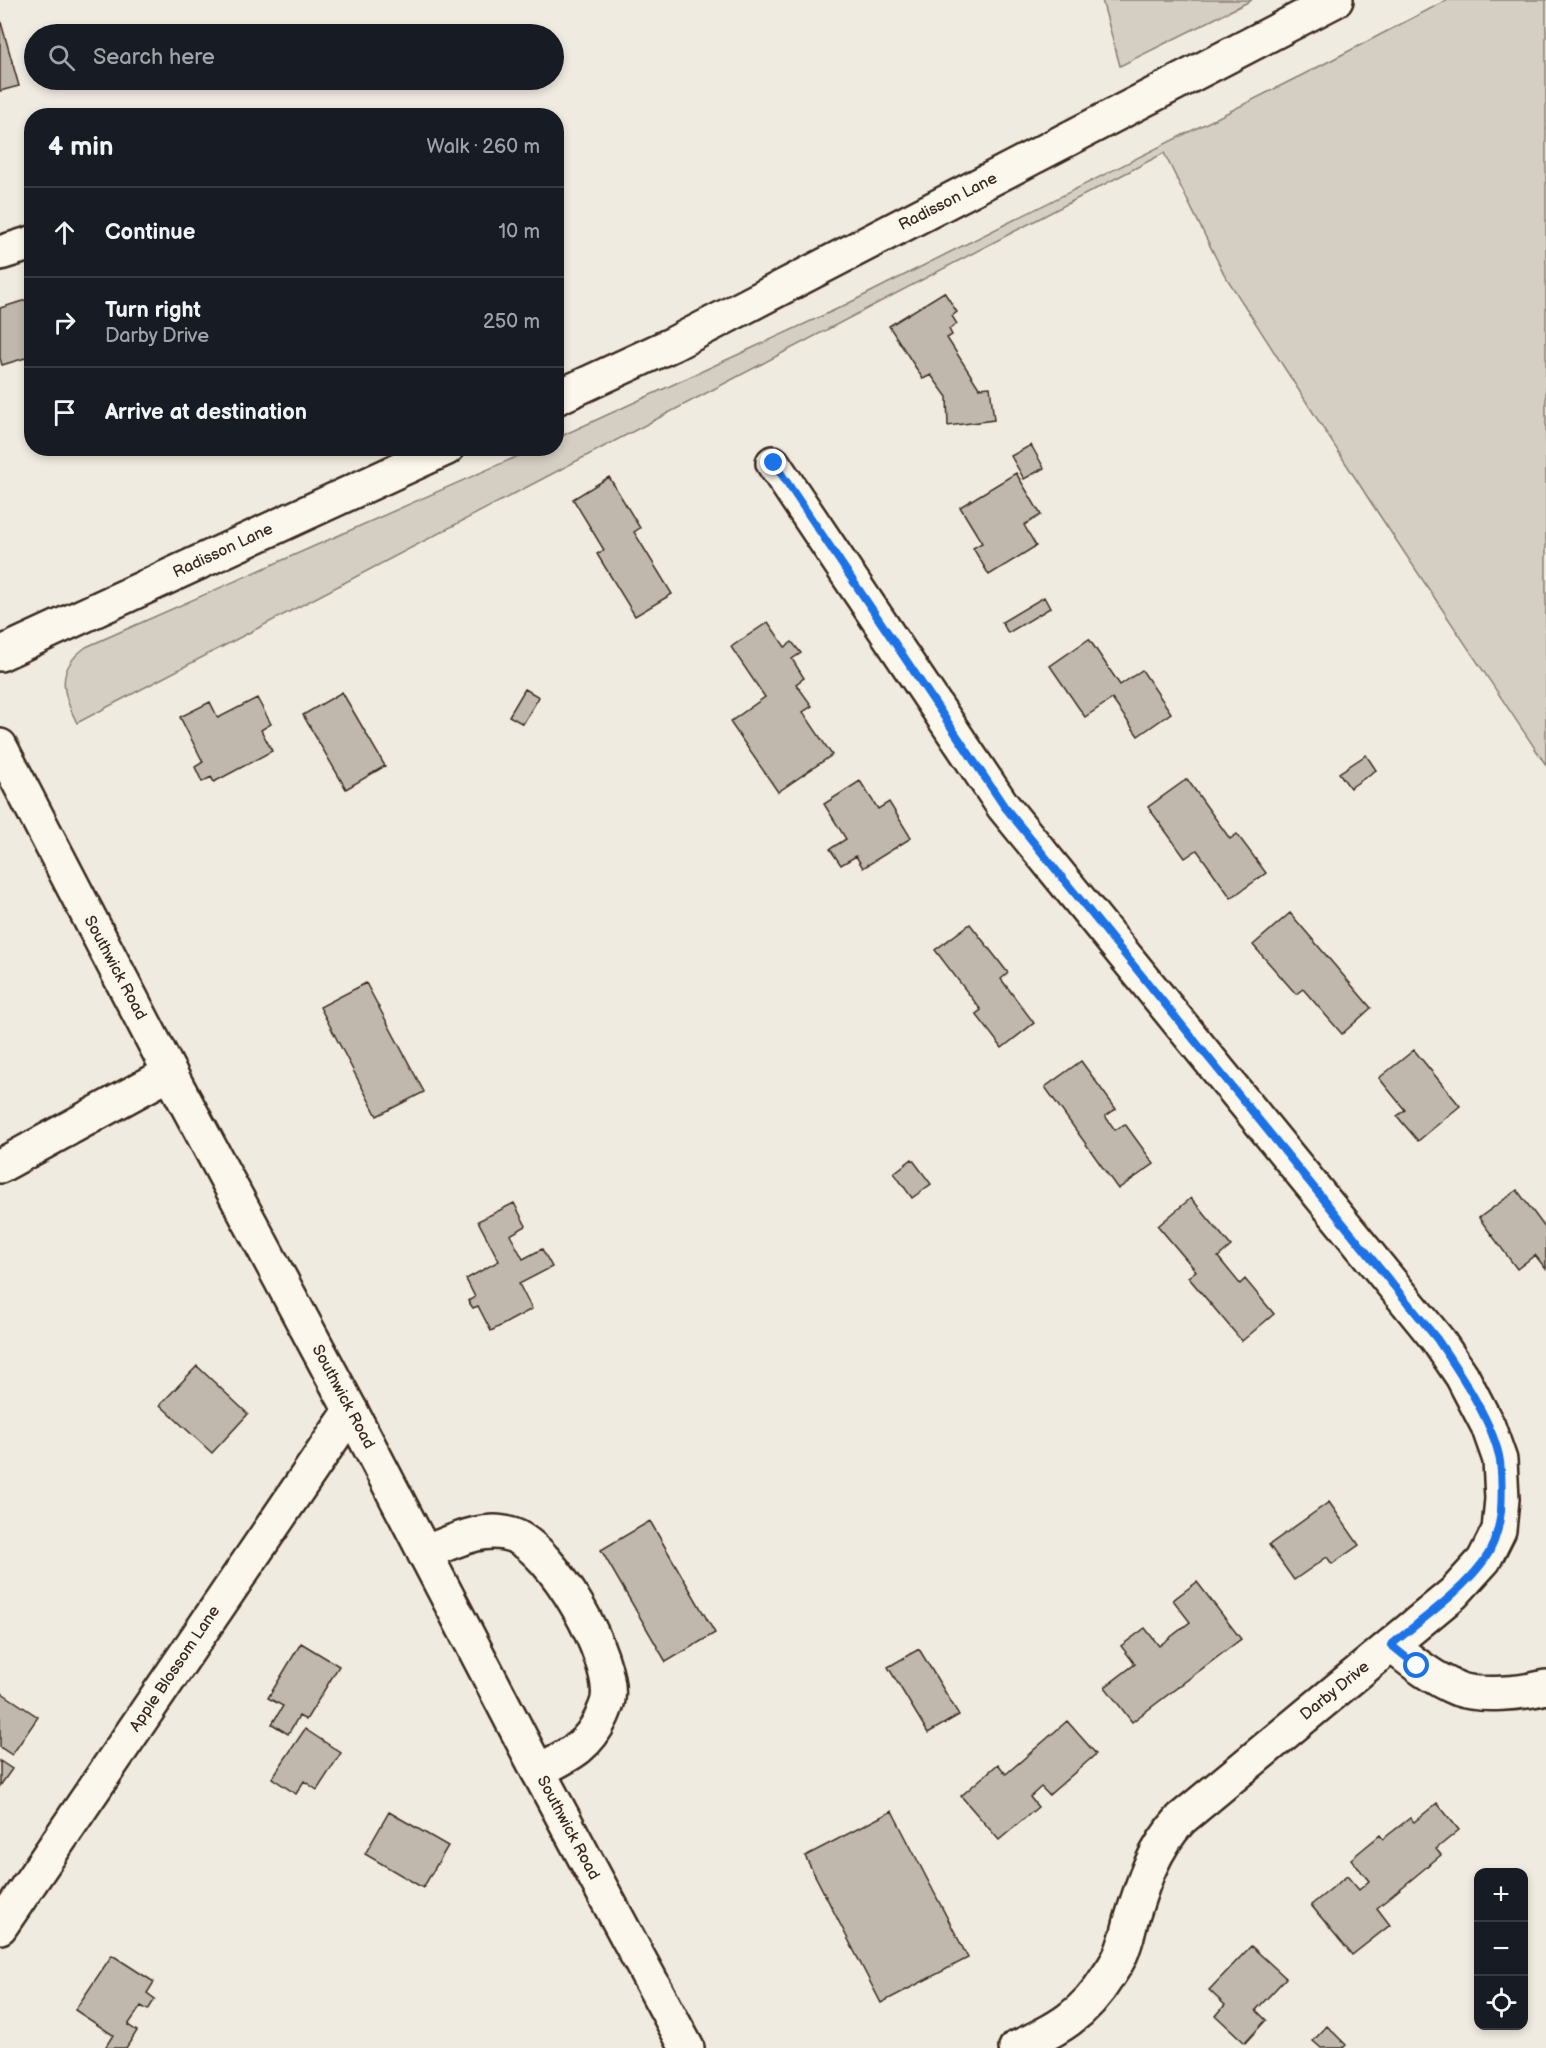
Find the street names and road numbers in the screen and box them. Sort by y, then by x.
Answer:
street label: Radisson Lane [896,169,1001,235]
street label: Radisson Lane [170,519,276,582]
street label: Southwick Road [80,913,150,1023]
street label: Southwick Road [308,1342,378,1452]
street label: Apple Blossom Lane [126,1602,225,1736]
street label: Darby Drive [1297,1657,1374,1725]
street label: Southwick Road [533,1773,603,1883]

